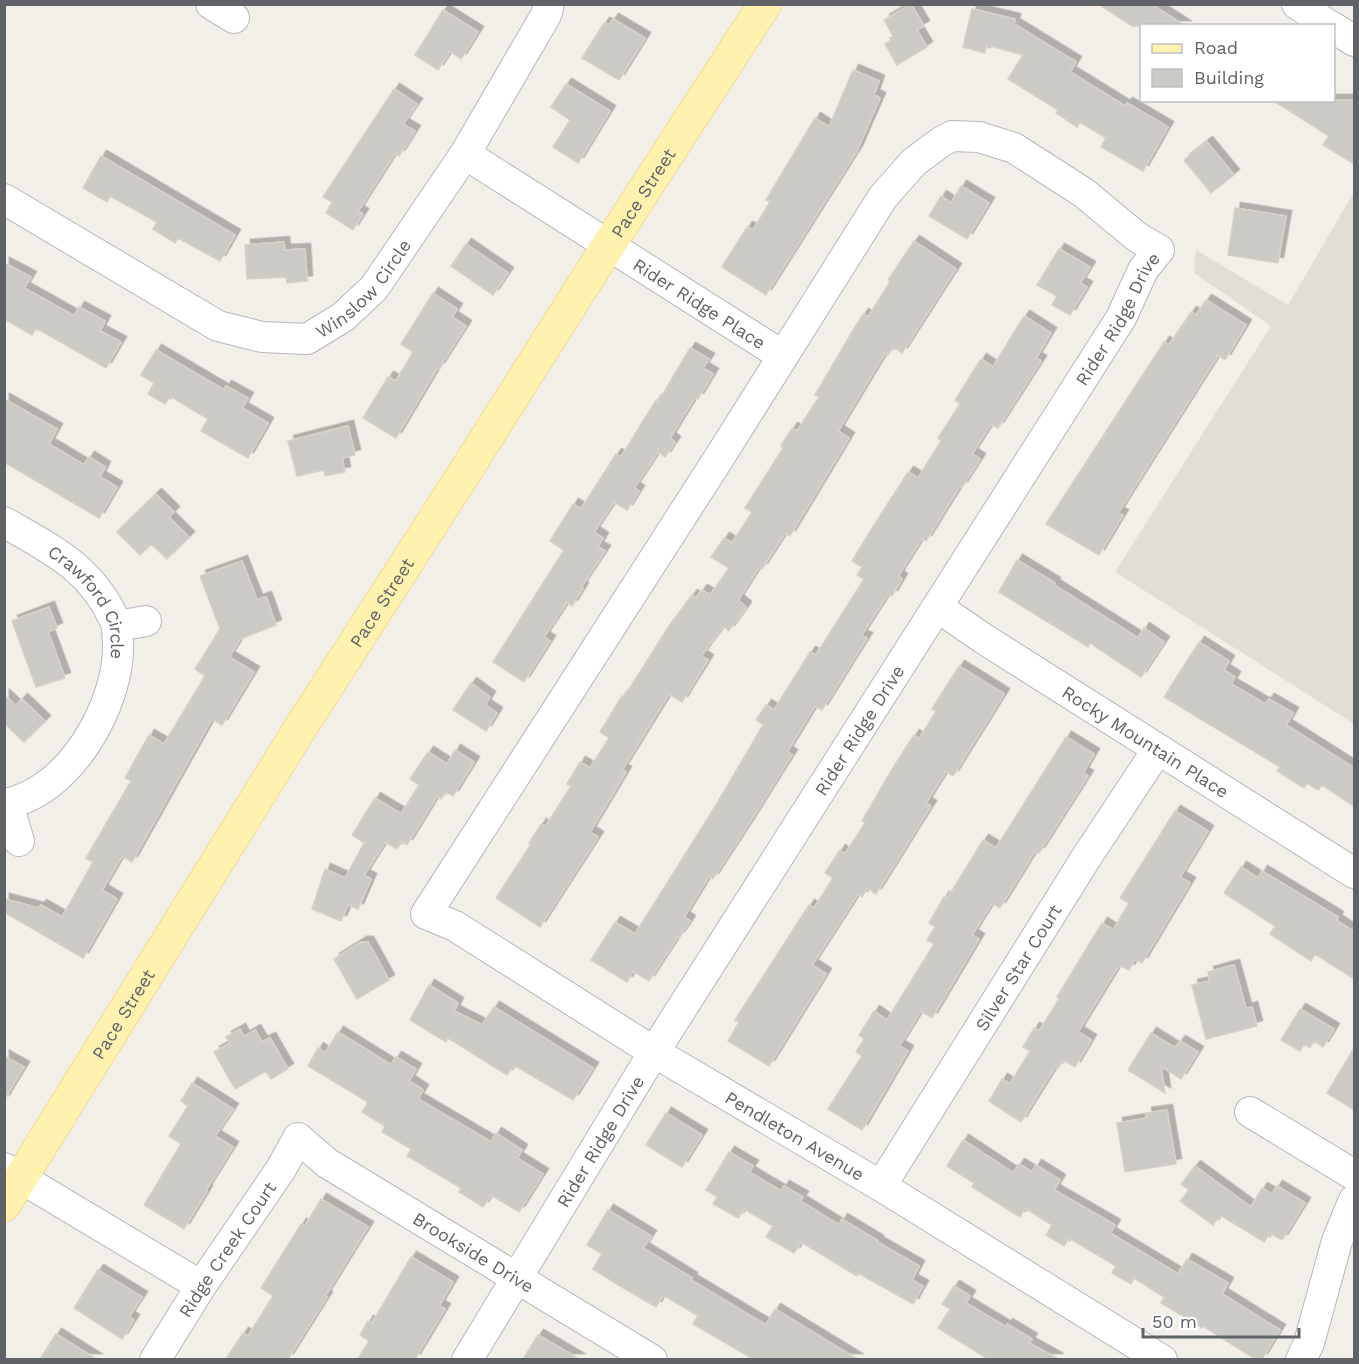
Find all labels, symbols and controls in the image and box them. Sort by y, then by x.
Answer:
legend [1140,24,1335,102]
text: Road [1194,37,1238,58]
text: Building [1194,67,1264,88]
street label: Pace Street [606,144,679,241]
street label: Winslow Circle [312,235,415,342]
street label: Rider Ridge Drive [1071,248,1164,389]
street label: Rider Ridge Place [630,253,770,353]
street label: Crawford Circle [44,540,129,660]
street label: Pace Street [345,553,418,651]
street label: Rider Ridge Drive [810,661,908,799]
street label: Rocky Mountain Place [1059,681,1233,802]
street label: Silver Star Court [970,900,1065,1034]
street label: Pace Street [87,965,159,1063]
street label: Rider Ridge Drive [552,1071,648,1211]
street label: Pendleton Avenue [722,1086,868,1184]
street label: Ridge Creek Court [174,1177,280,1321]
street label: Brookside Drive [409,1207,538,1296]
scale bar [1143,1301,1299,1339]
text: 50 m [1152,1311,1197,1332]

